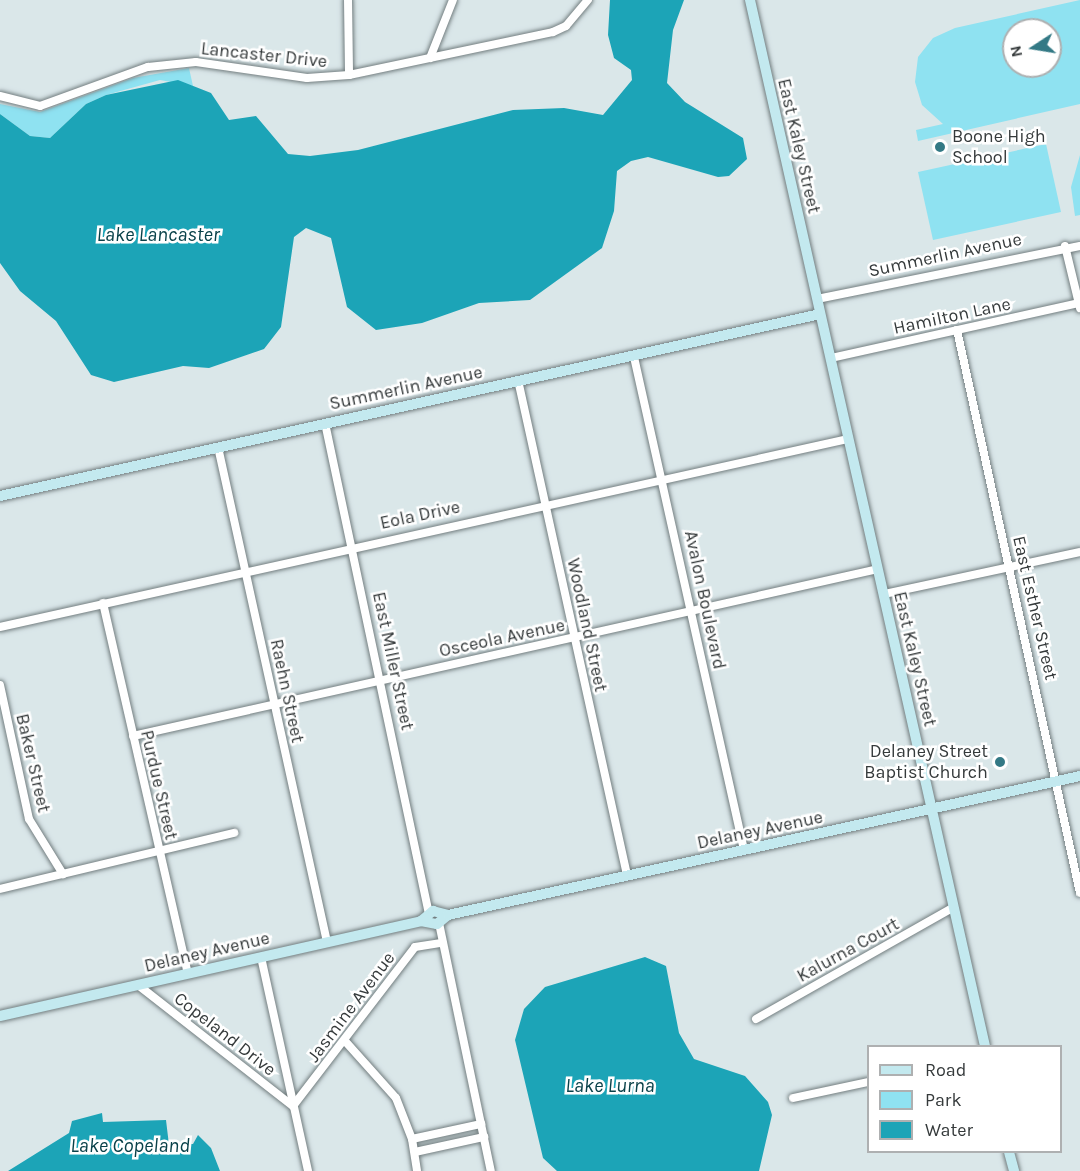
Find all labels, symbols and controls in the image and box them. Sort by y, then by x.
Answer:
north arrow [1002,18,1062,78]
street label: Lancaster Drive [200,38,328,72]
text: N [1005,44,1026,59]
street label: East Kaley Street [773,76,825,216]
place label: Boone High School [952,126,1046,168]
marker: Boone High School [933,140,947,154]
water label: Lake Lancaster [96,222,220,246]
street label: Summerlin Avenue [866,228,1024,282]
street label: Hamilton Lane [891,293,1013,339]
street label: Summerlin Avenue [327,361,485,415]
street label: Eola Drive [378,496,462,534]
street label: Avalon Boulevard [680,529,730,671]
street label: East Esther Street [1008,534,1062,682]
street label: Woodland Street [562,556,612,694]
street label: East Kaley Street [889,589,941,729]
street label: East Miller Street [368,590,418,732]
street label: Osceola Avenue [437,614,567,662]
street label: Raehn Street [265,637,309,745]
street label: Baker Street [11,712,55,814]
street label: Purdue Street [136,728,182,842]
place label: Delaney Street Baptist Church [864,741,988,783]
marker: Delaney Street Baptist Church [993,755,1007,769]
street label: Delaney Avenue [695,806,825,854]
street label: Kalurna Court [793,913,903,987]
street label: Delaney Avenue [142,927,272,977]
street label: Jasmine Avenue [303,948,399,1066]
street label: Copeland Drive [170,987,280,1081]
legend [867,1045,1062,1153]
text: Road [925,1059,966,1081]
water label: Lake Lurna [565,1073,655,1097]
text: Park [925,1089,962,1111]
text: Water [925,1119,973,1141]
water label: Lake Copeland [70,1133,190,1157]

